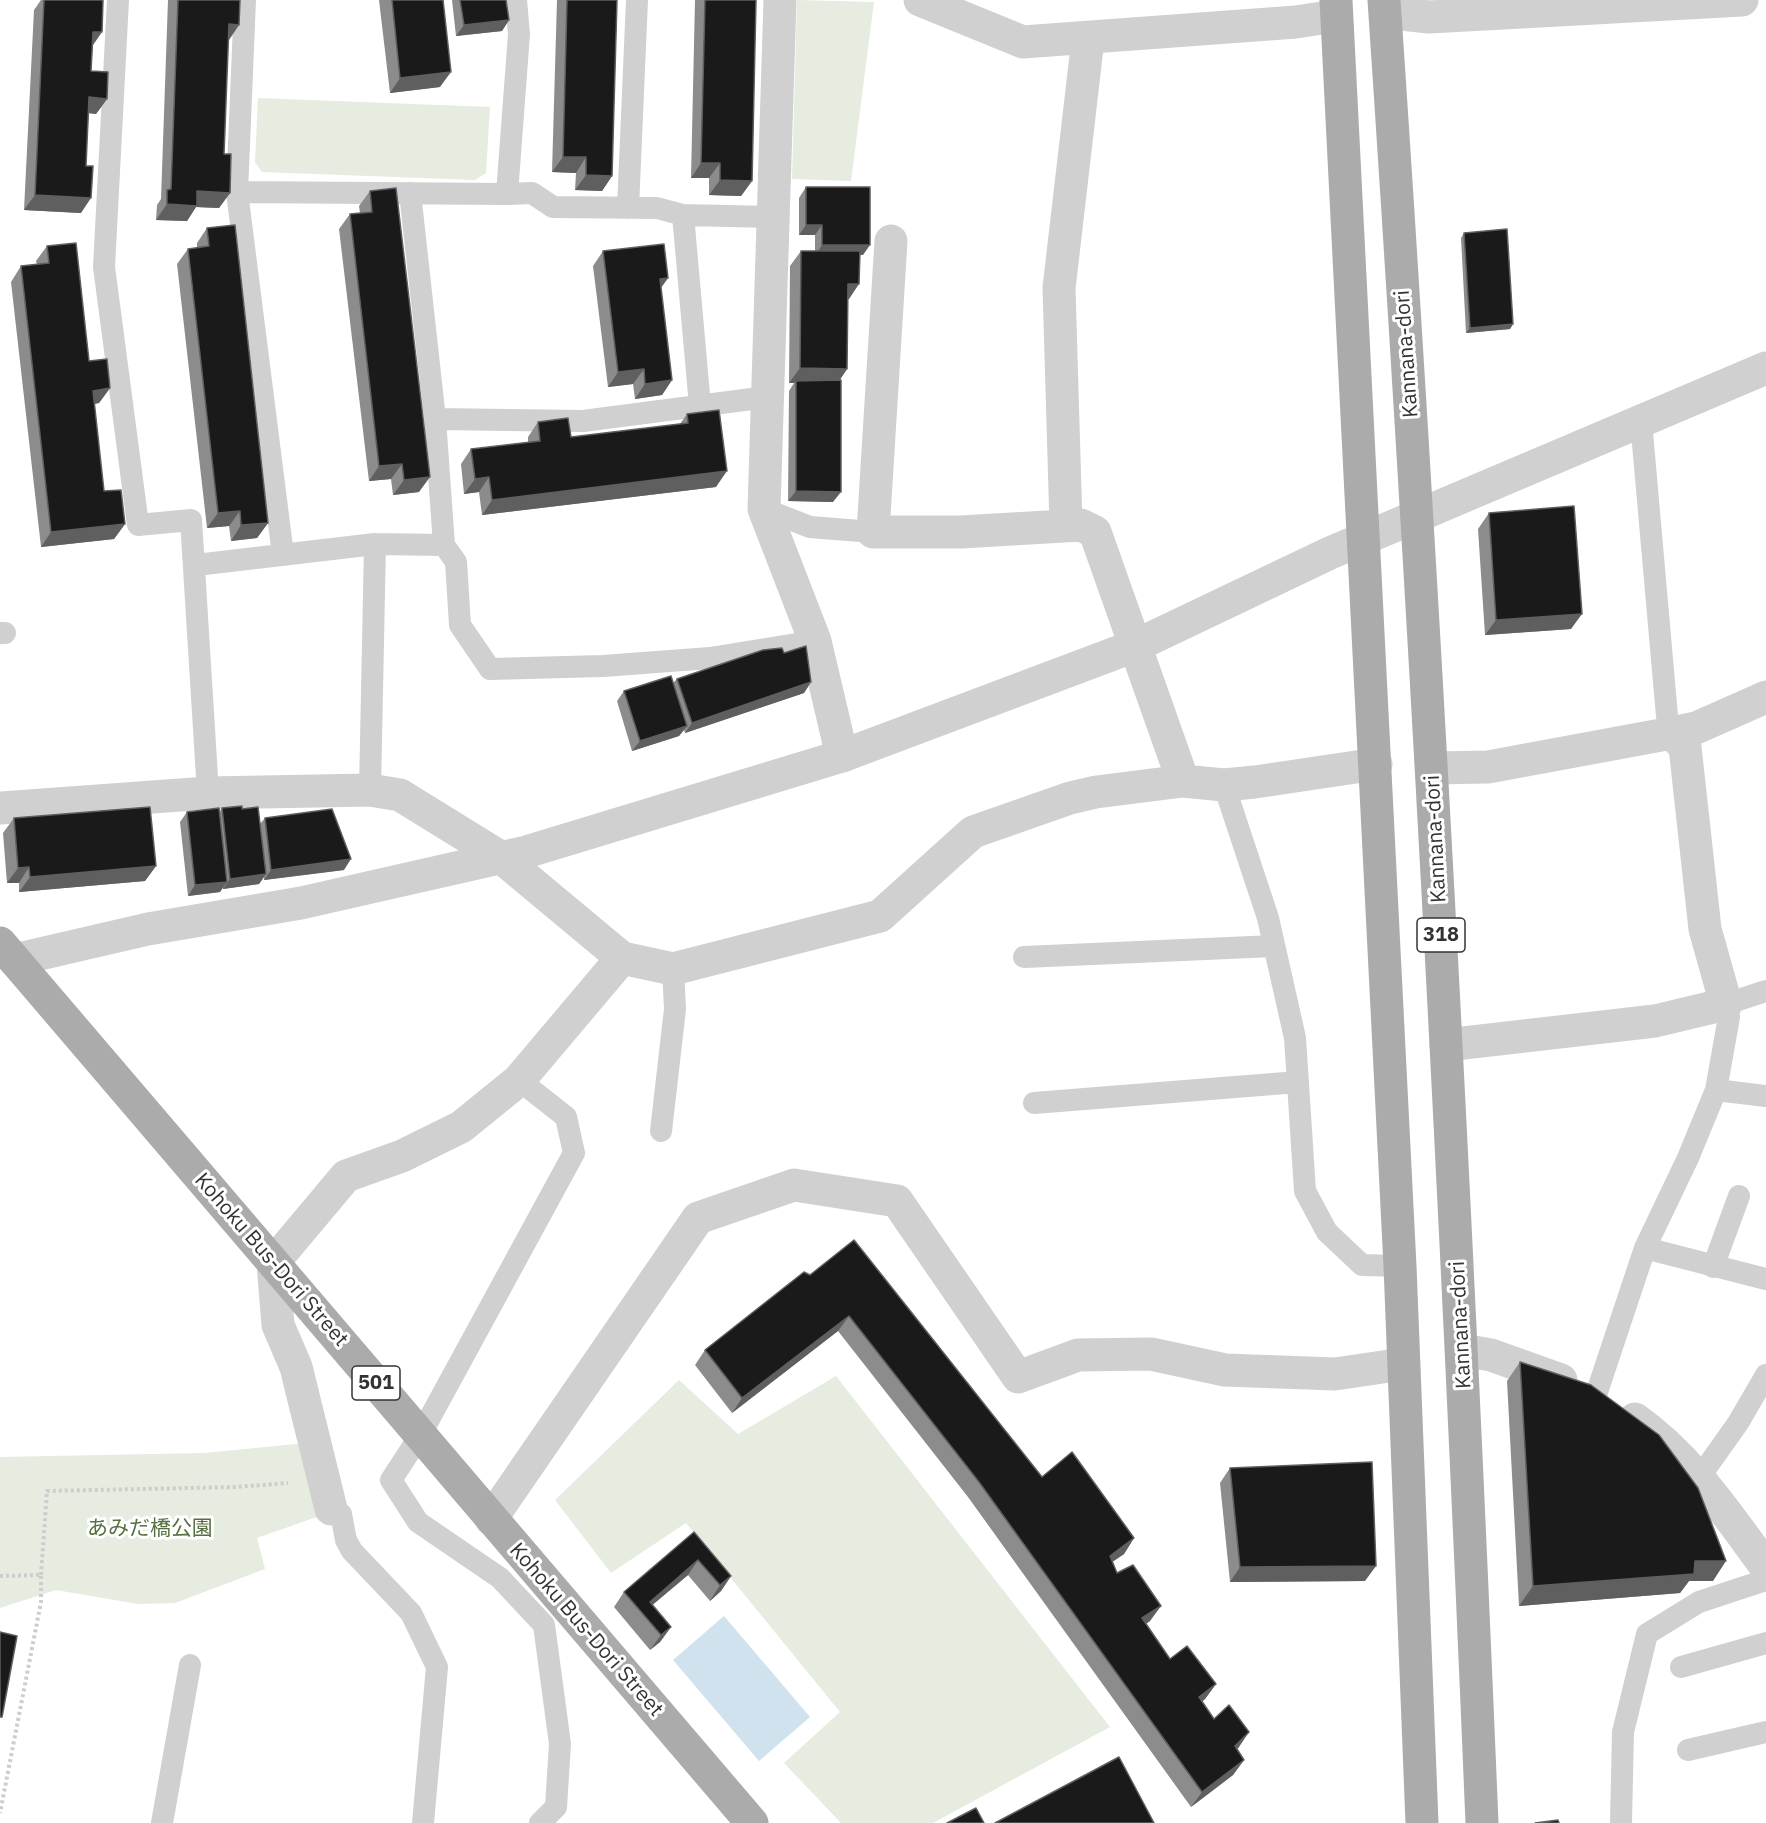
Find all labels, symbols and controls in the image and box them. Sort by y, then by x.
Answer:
street label: Kannana-dori [1390,289,1424,419]
street label: Kannana-dori [1420,775,1452,903]
road number: 318 [1417,918,1465,952]
street label: Kohoku Bus-Dori Street [189,1168,353,1352]
street label: Kannana-dori [1445,1261,1477,1389]
road number: 501 [352,1366,400,1400]
park label: あみだ橋公園 [87,1516,213,1542]
street label: Kohoku Bus-Dori Street [504,1538,668,1722]

